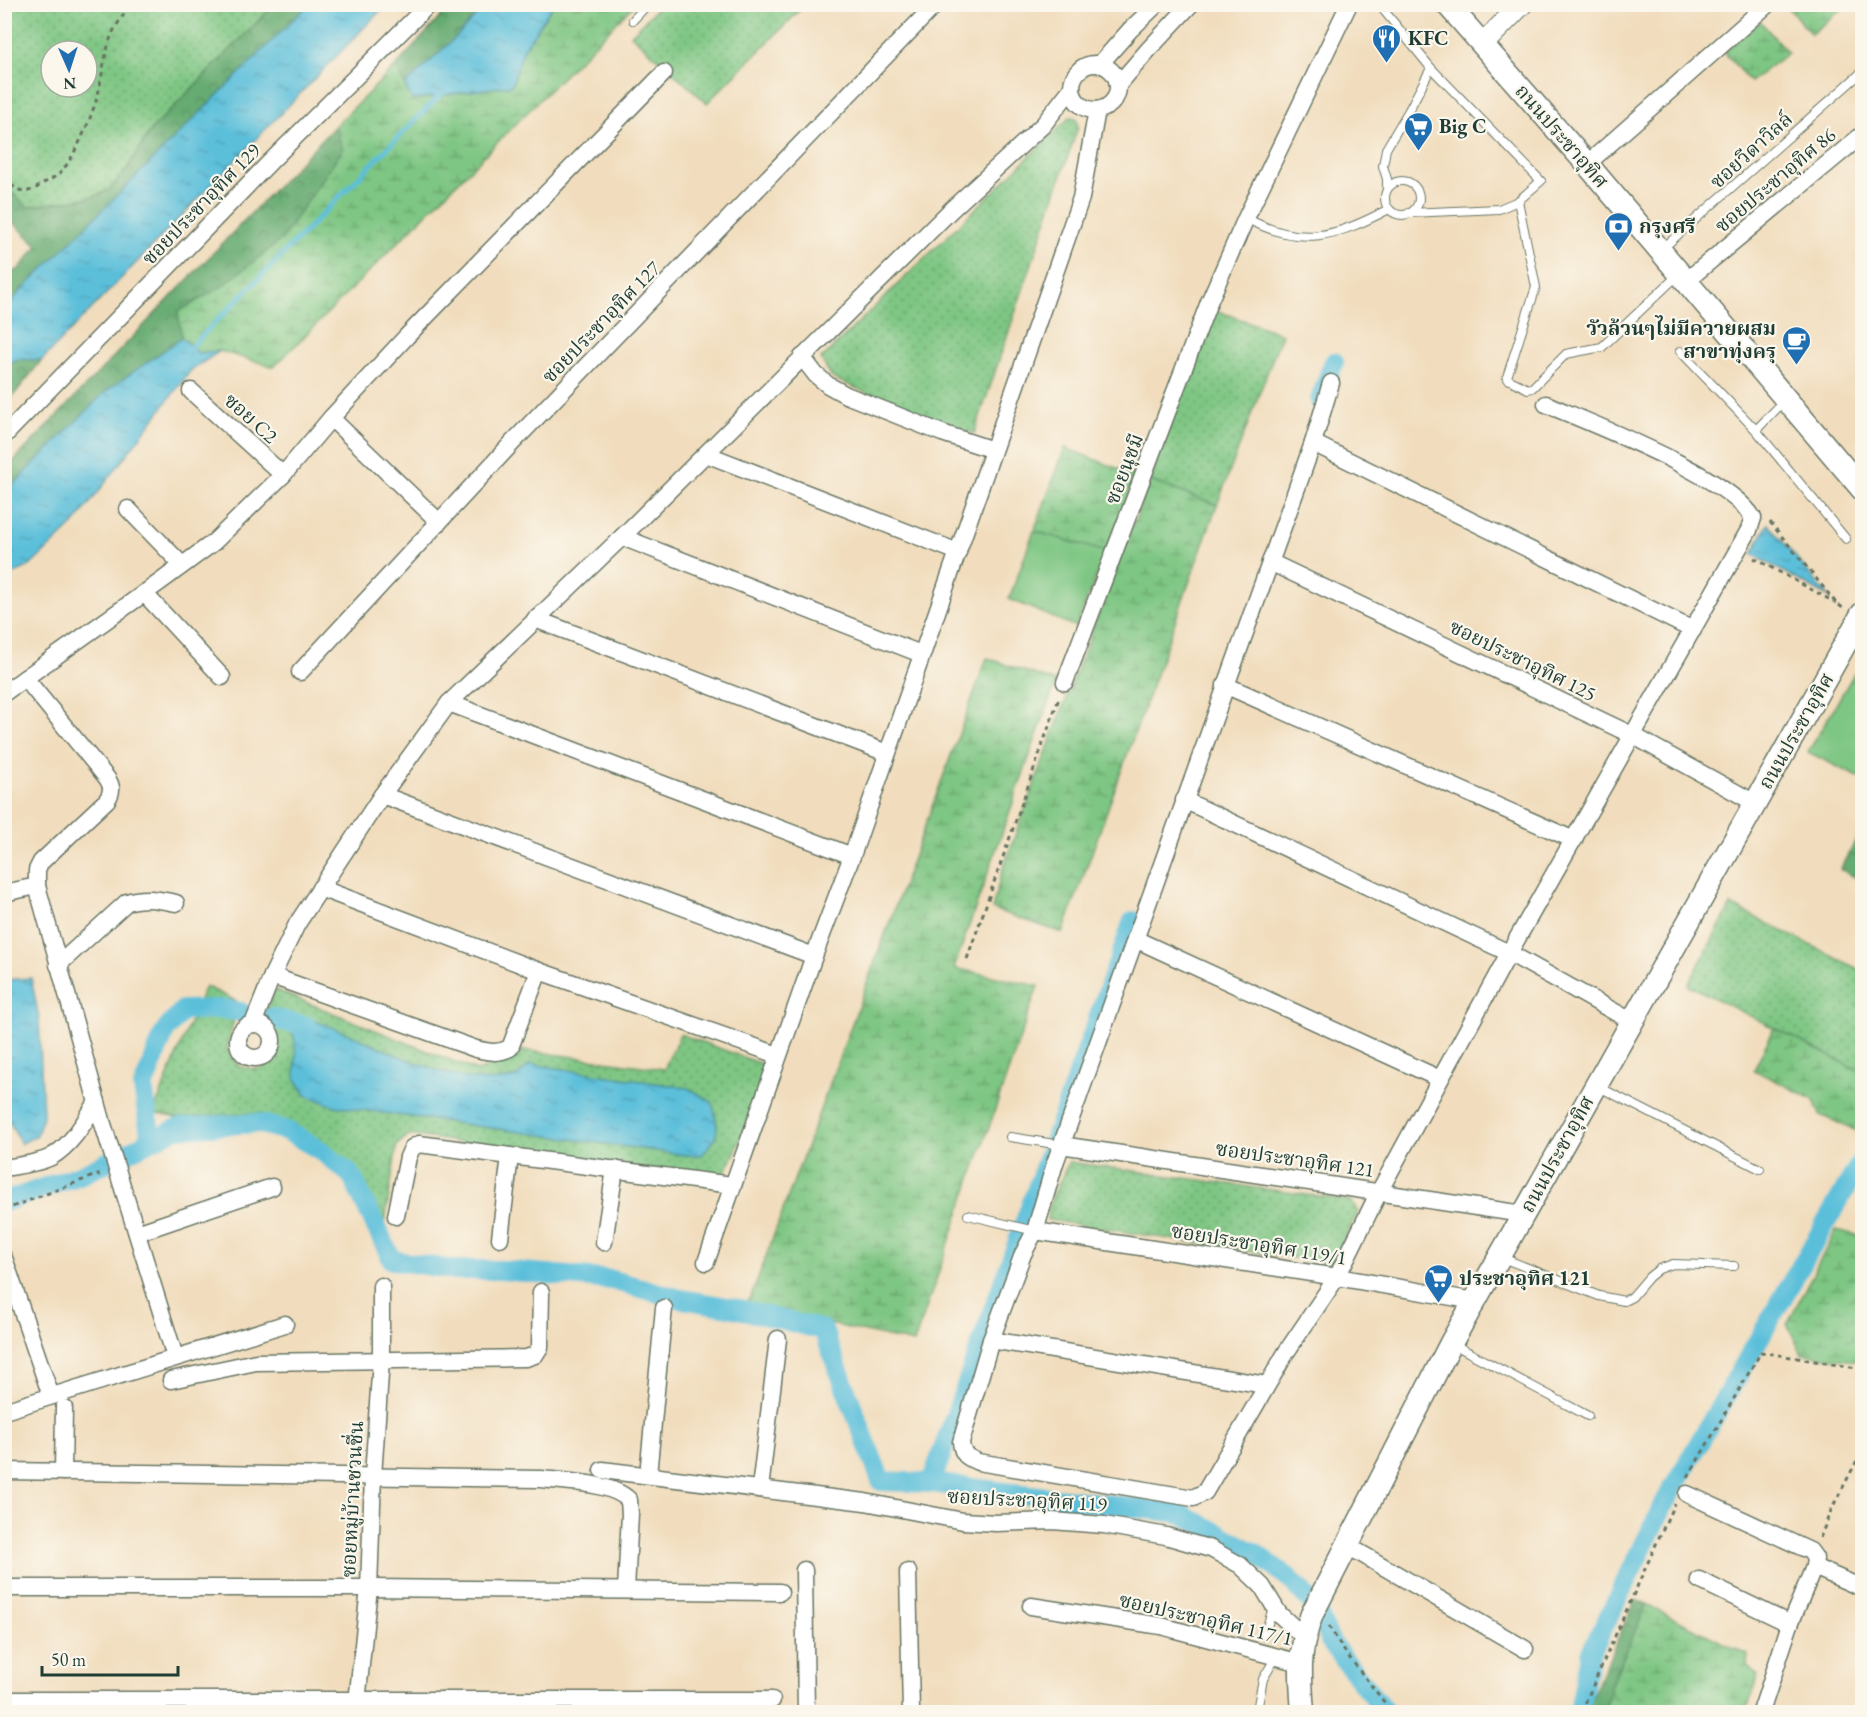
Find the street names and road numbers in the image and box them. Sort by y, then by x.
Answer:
street label: ถนนประชาอุทิศ [1510,78,1614,194]
street label: ซอยวีดาวิลล์ [1704,106,1798,194]
street label: ซอยประชาอุทิศ 86 [1709,121,1841,238]
street label: ซอยประชาอุทิศ 129 [136,137,266,271]
street label: ซอยประชาอุทิศ 127 [536,255,666,389]
street label: ซอย C2 [219,387,284,449]
street label: ซอยนุชมี [1099,430,1149,508]
street label: ซอยประชาอุทิศ 125 [1445,613,1601,707]
street label: ถนนประชาอุทิศ [1752,668,1840,794]
street label: ถนนประชาอุทิศ [1514,1091,1600,1217]
street label: ซอยประชาอุทิศ 121 [1214,1135,1376,1183]
street label: ซอยประชาอุทิศ 119/1 [1169,1217,1349,1271]
street label: ซอยหมู่บ้านชวนชื่น [333,1420,369,1578]
street label: ซอยประชาอุทิศ 119 [946,1483,1108,1517]
street label: ซอยประชาอุทิศ 117/1 [1117,1586,1295,1652]

